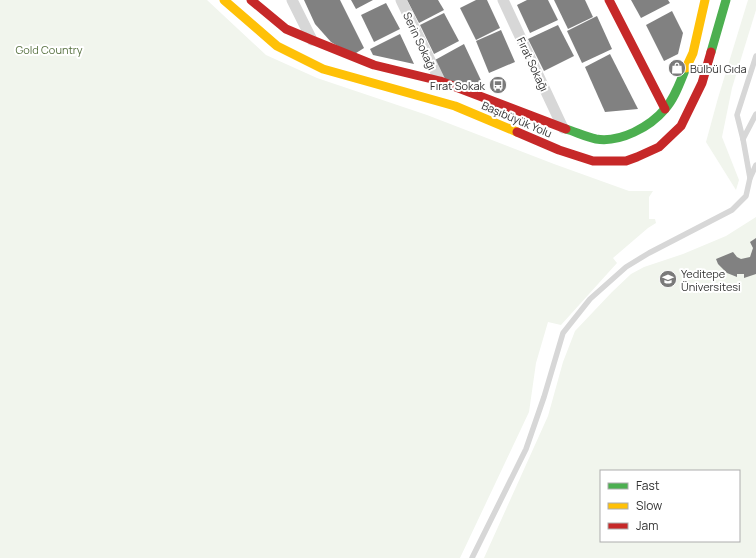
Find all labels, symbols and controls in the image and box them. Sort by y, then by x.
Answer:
street label: Serin Sokağı [400,10,440,72]
street label: Fırat Sokağı [514,34,552,94]
park label: Gold Country [15,42,83,57]
shop icon: Bülbül Gıda [667,58,687,78]
place label: Bülbül Gıda [690,61,747,76]
bus stop icon: Fırat Sokak [488,75,508,95]
place label: Fırat Sokak [430,78,486,93]
street label: Başıbüyük Yolu [480,97,554,141]
place label: Yeditepe Üniversitesi [681,266,741,294]
school or university icon: Yeditepe Üniversitesi [658,269,678,289]
legend [600,470,740,542]
text: Fast [636,477,660,494]
text: Slow [636,497,662,514]
text: Jam [636,517,658,534]

